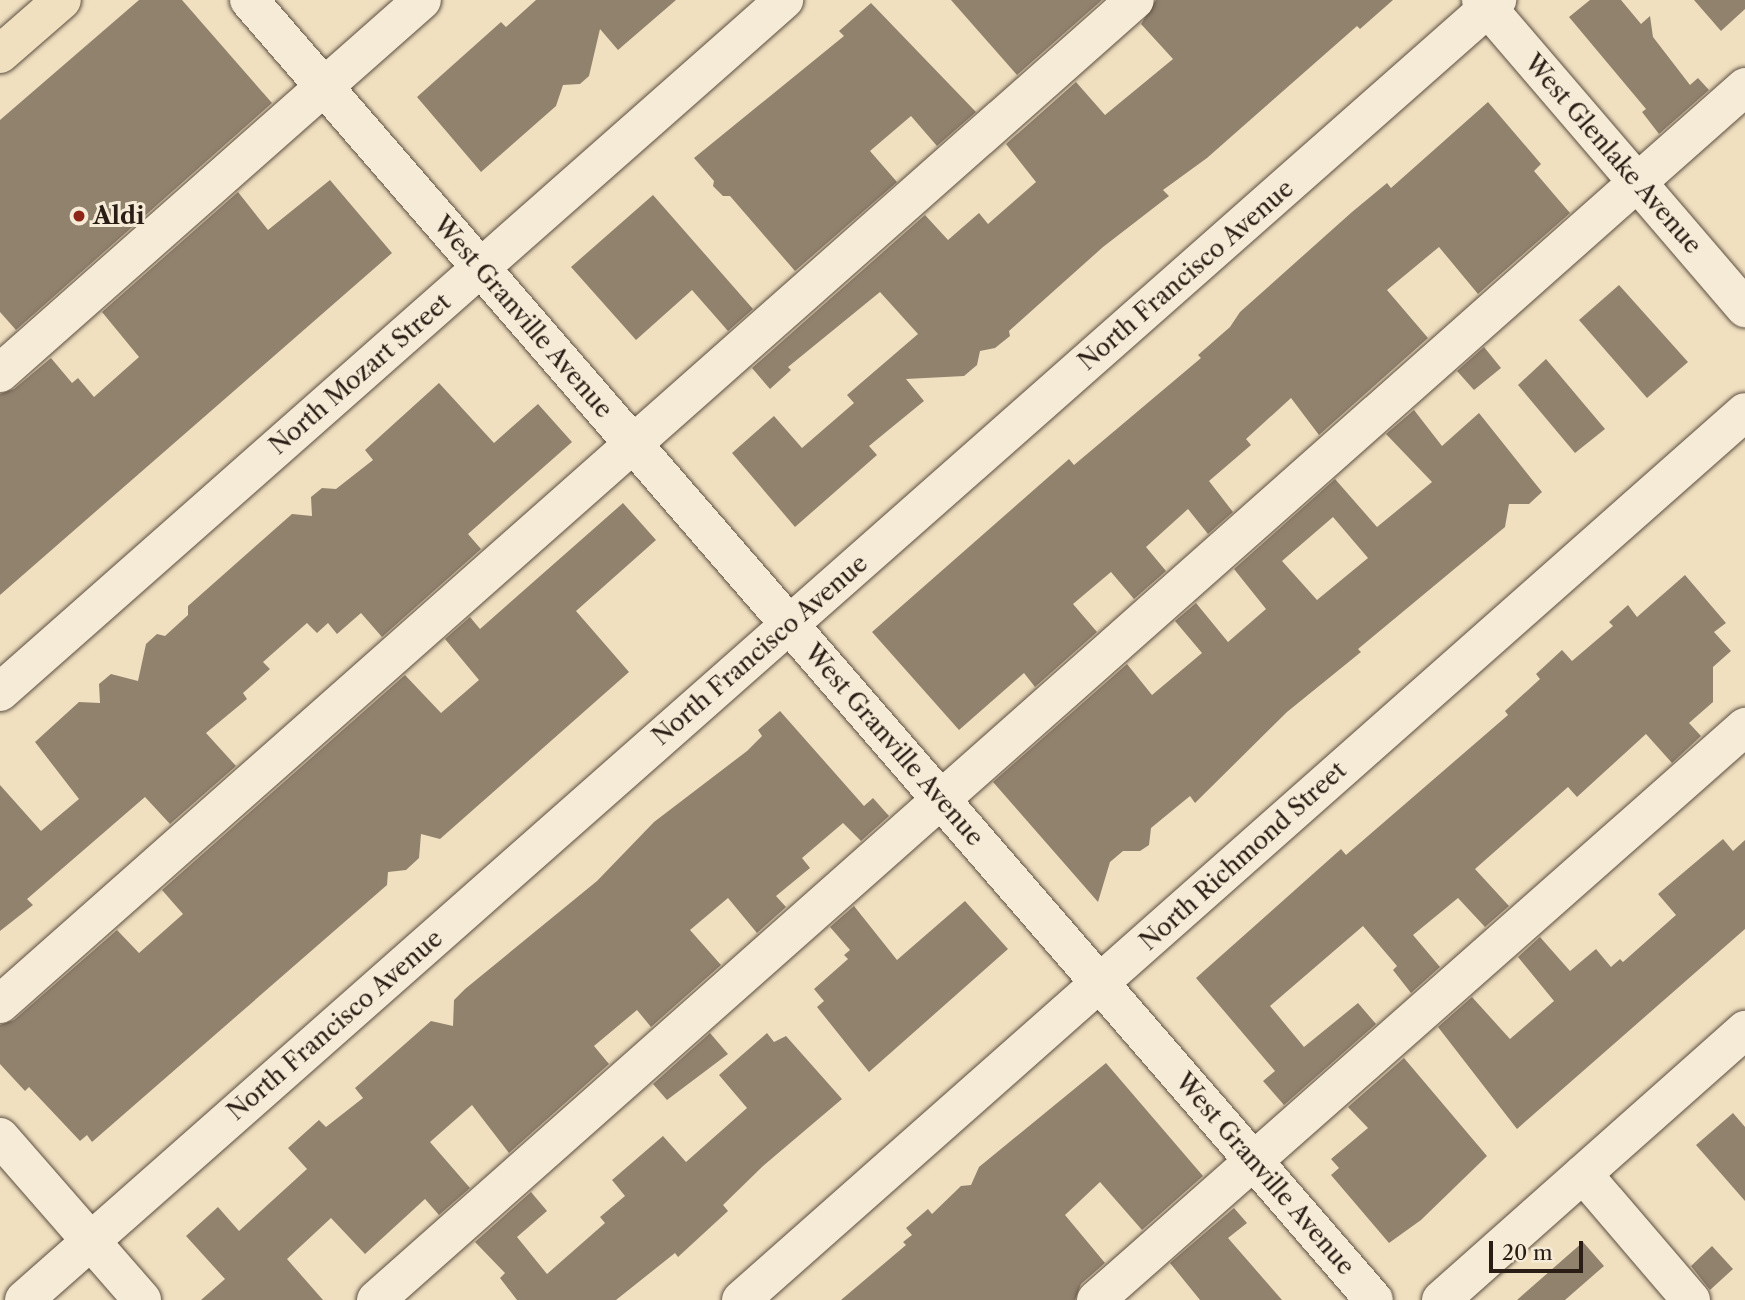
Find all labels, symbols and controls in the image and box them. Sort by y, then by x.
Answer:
street label: West Glenlake Avenue [1518,48,1708,260]
street label: North Francisco Avenue [1072,173,1300,377]
place label: Aldi [93,202,145,230]
marker: Aldi [71,208,87,224]
street label: West Granville Avenue [427,210,619,424]
street label: North Mozart Street [264,288,456,460]
street label: North Francisco Avenue [646,548,874,752]
street label: West Granville Avenue [798,638,990,852]
street label: North Richmond Street [1134,756,1352,956]
street label: North Francisco Avenue [221,923,449,1127]
street label: West Granville Avenue [1169,1067,1361,1281]
scale bar [1493,1226,1588,1270]
text: 20 m [1502,1240,1553,1265]

